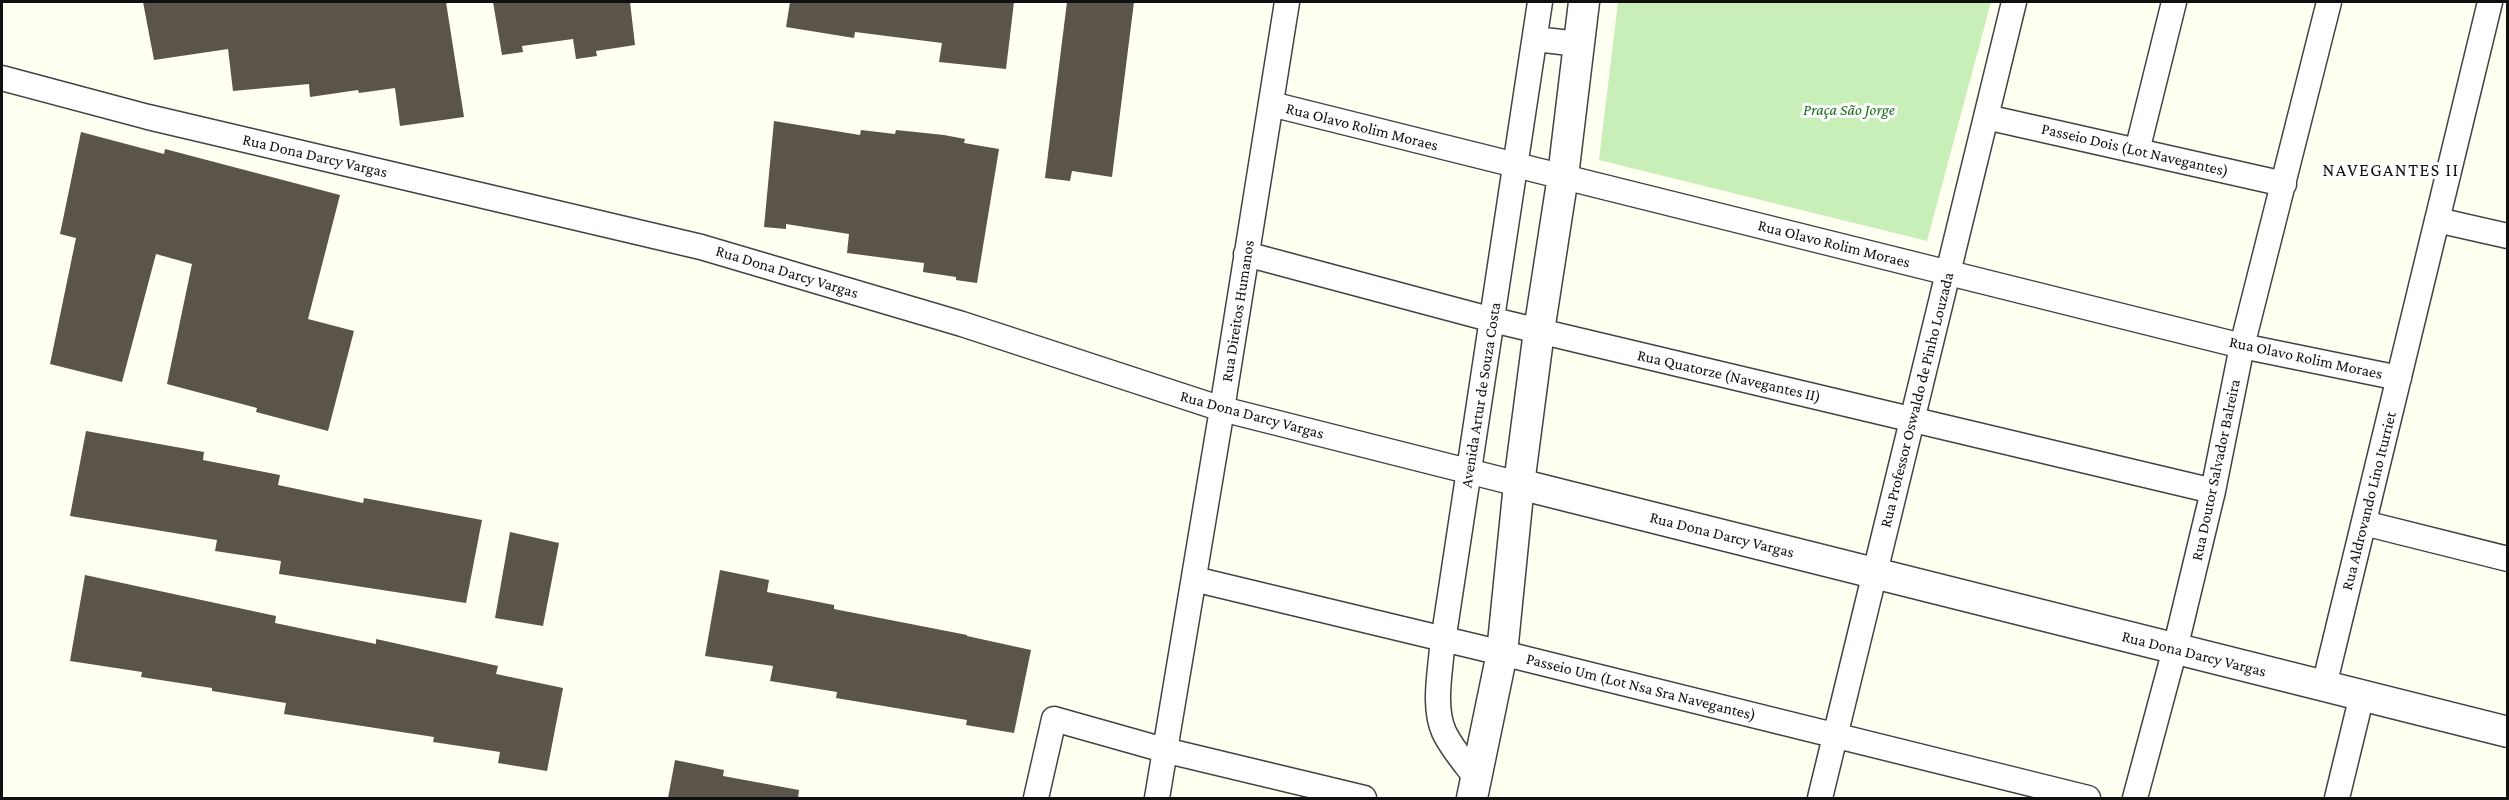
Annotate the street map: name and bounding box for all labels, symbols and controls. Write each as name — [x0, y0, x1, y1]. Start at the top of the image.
street label: Rua Olavo Rolim Moraes — [1284, 99, 1440, 155]
park label: Praça São Jorge — [1803, 100, 1895, 120]
street label: Passeio Dois (Lot Navegantes) — [2040, 119, 2230, 181]
street label: Rua Dona Darcy Vargas — [241, 130, 389, 182]
district label: NAVEGANTES II — [2323, 159, 2459, 181]
street label: Rua Olavo Rolim Moraes — [1756, 216, 1912, 272]
street label: Rua Direitos Humanos — [1217, 239, 1259, 383]
street label: Rua Dona Darcy Vargas — [713, 241, 861, 303]
street label: Rua Professor Oswaldo de Pinho Louzada — [1876, 270, 1958, 530]
street label: Avenida Artur de Souza Costa — [1457, 301, 1505, 489]
street label: Rua Olavo Rolim Moraes — [2228, 332, 2384, 384]
street label: Rua Quatorze (Navegantes II) — [1635, 346, 1823, 406]
street label: Rua Doutor Salvador Balreira — [2187, 378, 2245, 562]
street label: Rua Dona Darcy Vargas — [1178, 387, 1326, 443]
street label: Rua Aldrovando Lino Iturriet — [2338, 410, 2400, 592]
street label: Rua Dona Darcy Vargas — [1648, 508, 1796, 562]
street label: Rua Dona Darcy Vargas — [2120, 627, 2268, 681]
street label: Passeio Um (Lot Nsa Sra Navegantes) — [1524, 649, 1758, 725]

